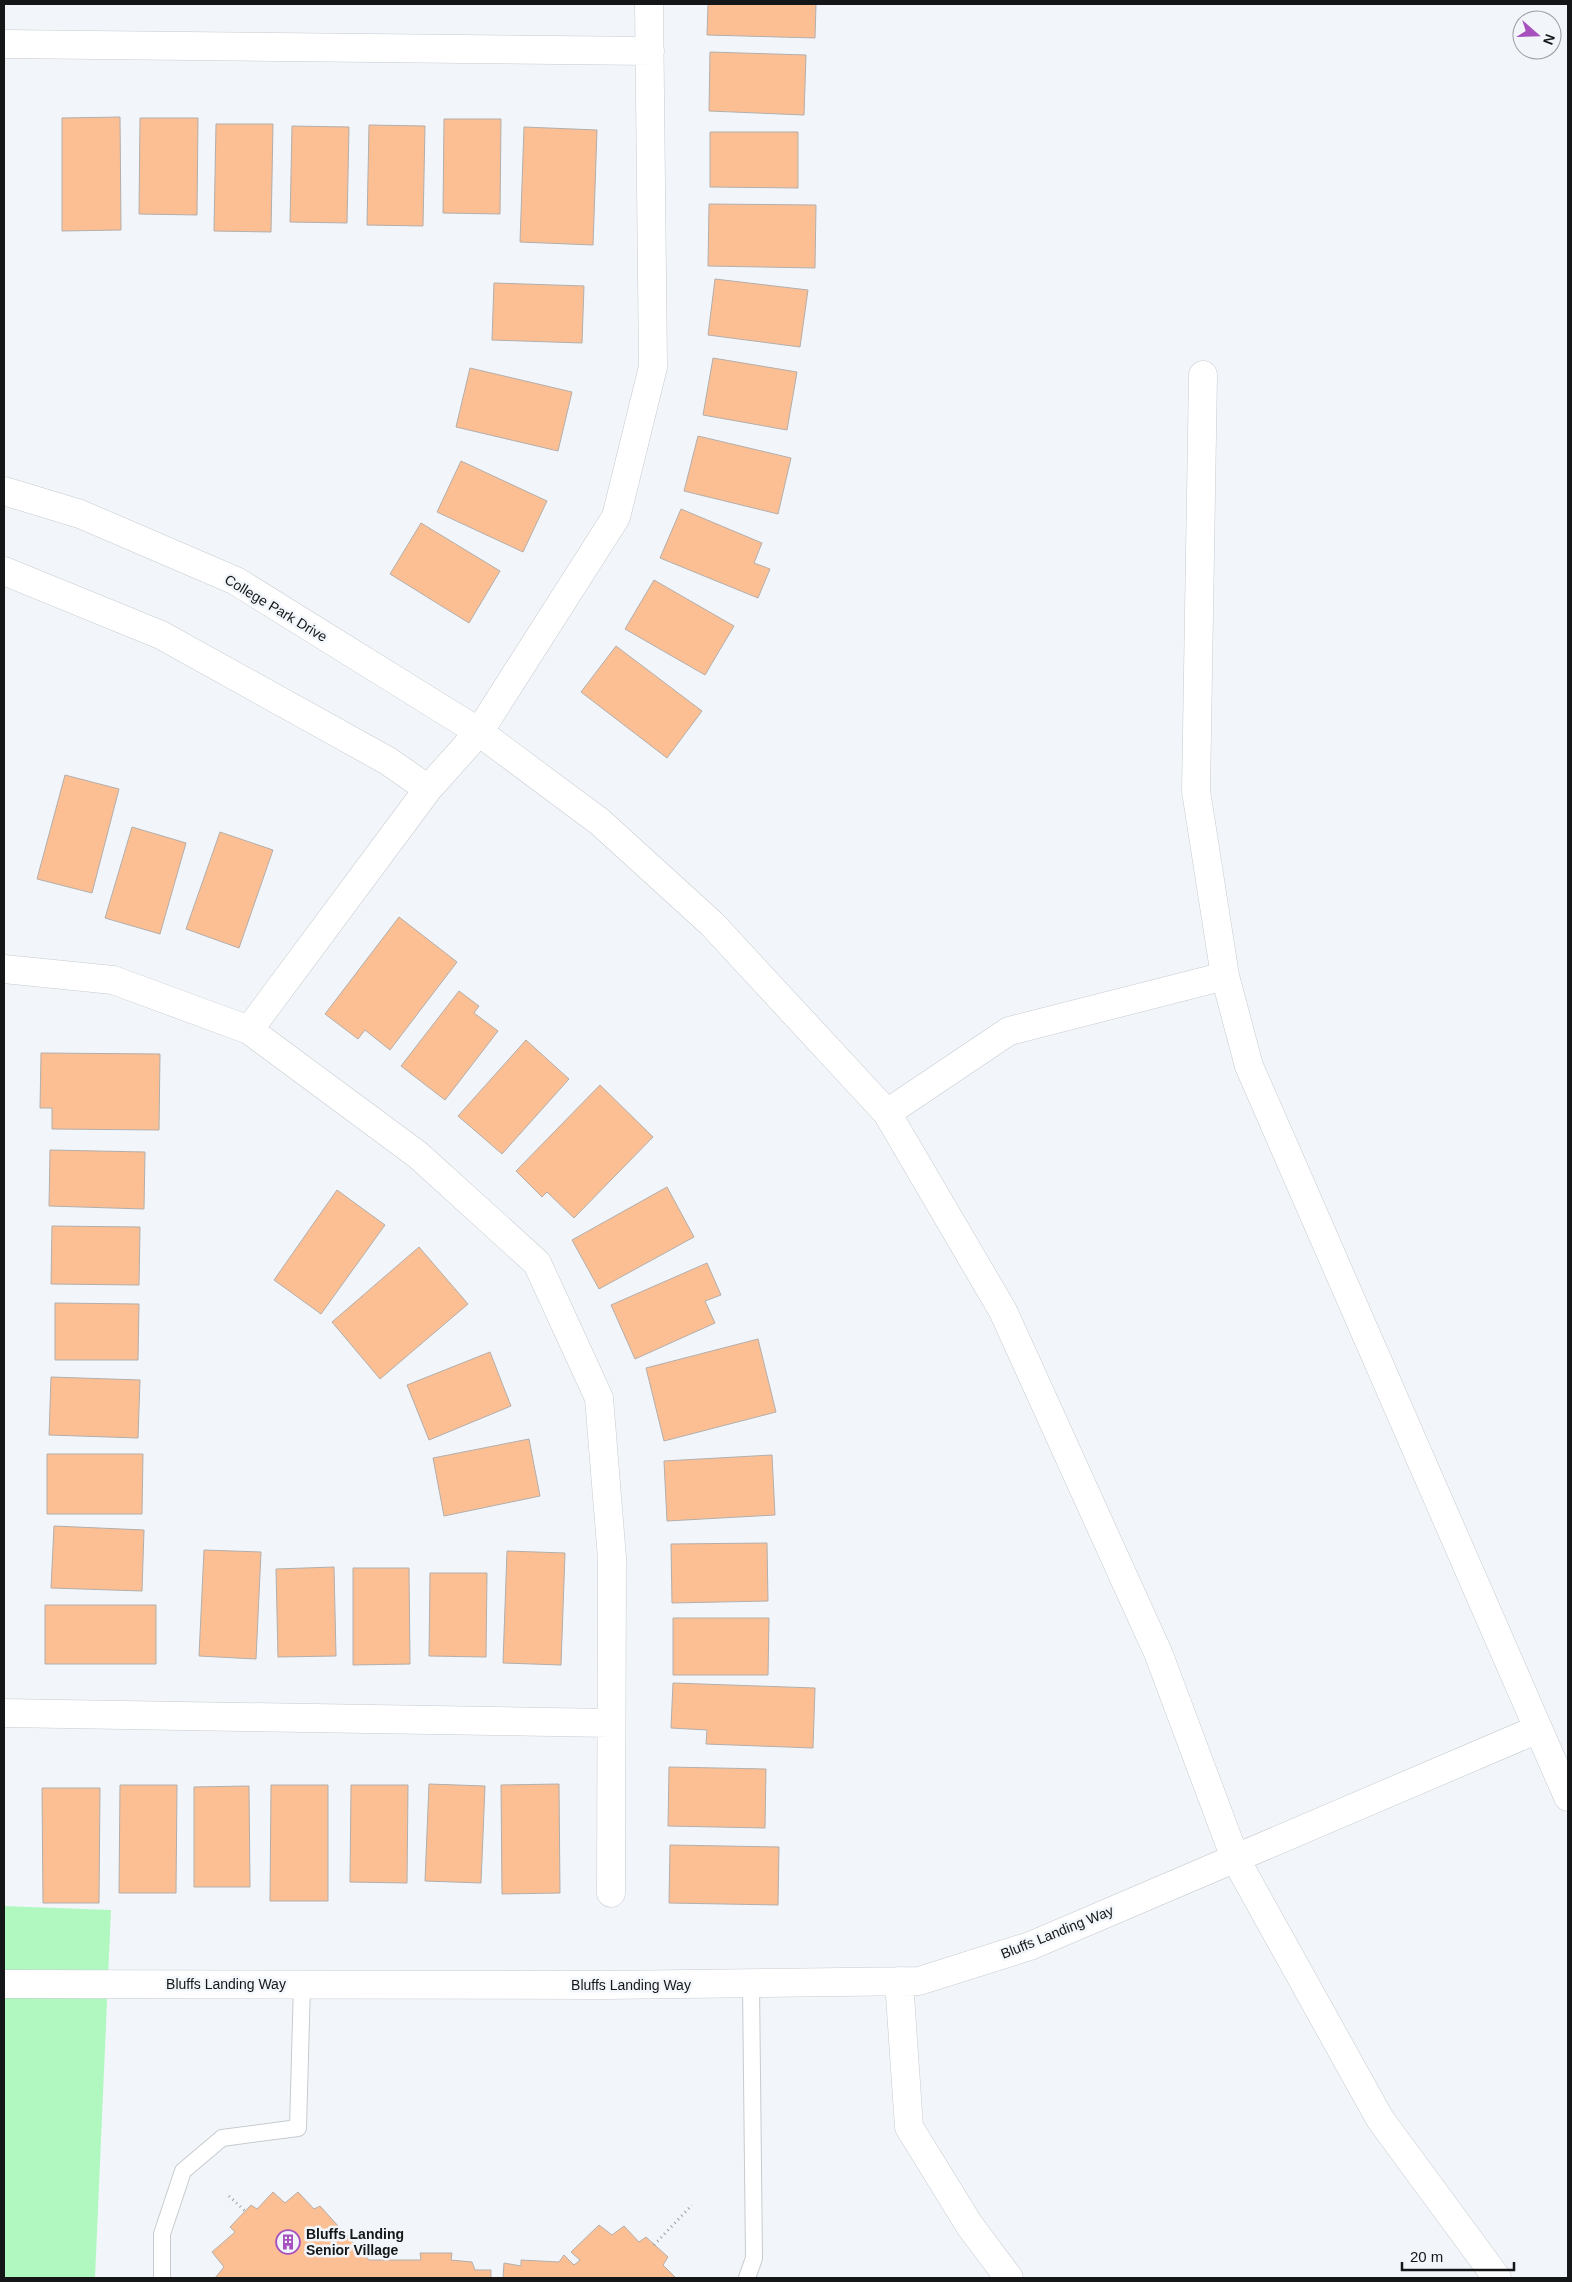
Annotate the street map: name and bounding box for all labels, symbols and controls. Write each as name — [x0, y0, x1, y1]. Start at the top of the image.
north arrow — [1512, 10, 1562, 60]
text: N — [1540, 32, 1558, 47]
street label: College Park Drive — [222, 571, 330, 645]
street label: Bluffs Landing Way — [998, 1902, 1116, 1962]
street label: Bluffs Landing Way — [166, 1976, 286, 1992]
street label: Bluffs Landing Way — [571, 1977, 691, 1993]
place label: Bluffs Landing Senior Village — [306, 2226, 404, 2258]
building icon: Bluffs Landing Senior Village — [275, 2229, 301, 2255]
scale bar — [1402, 2240, 1514, 2272]
text: 20 m — [1410, 2248, 1443, 2265]

